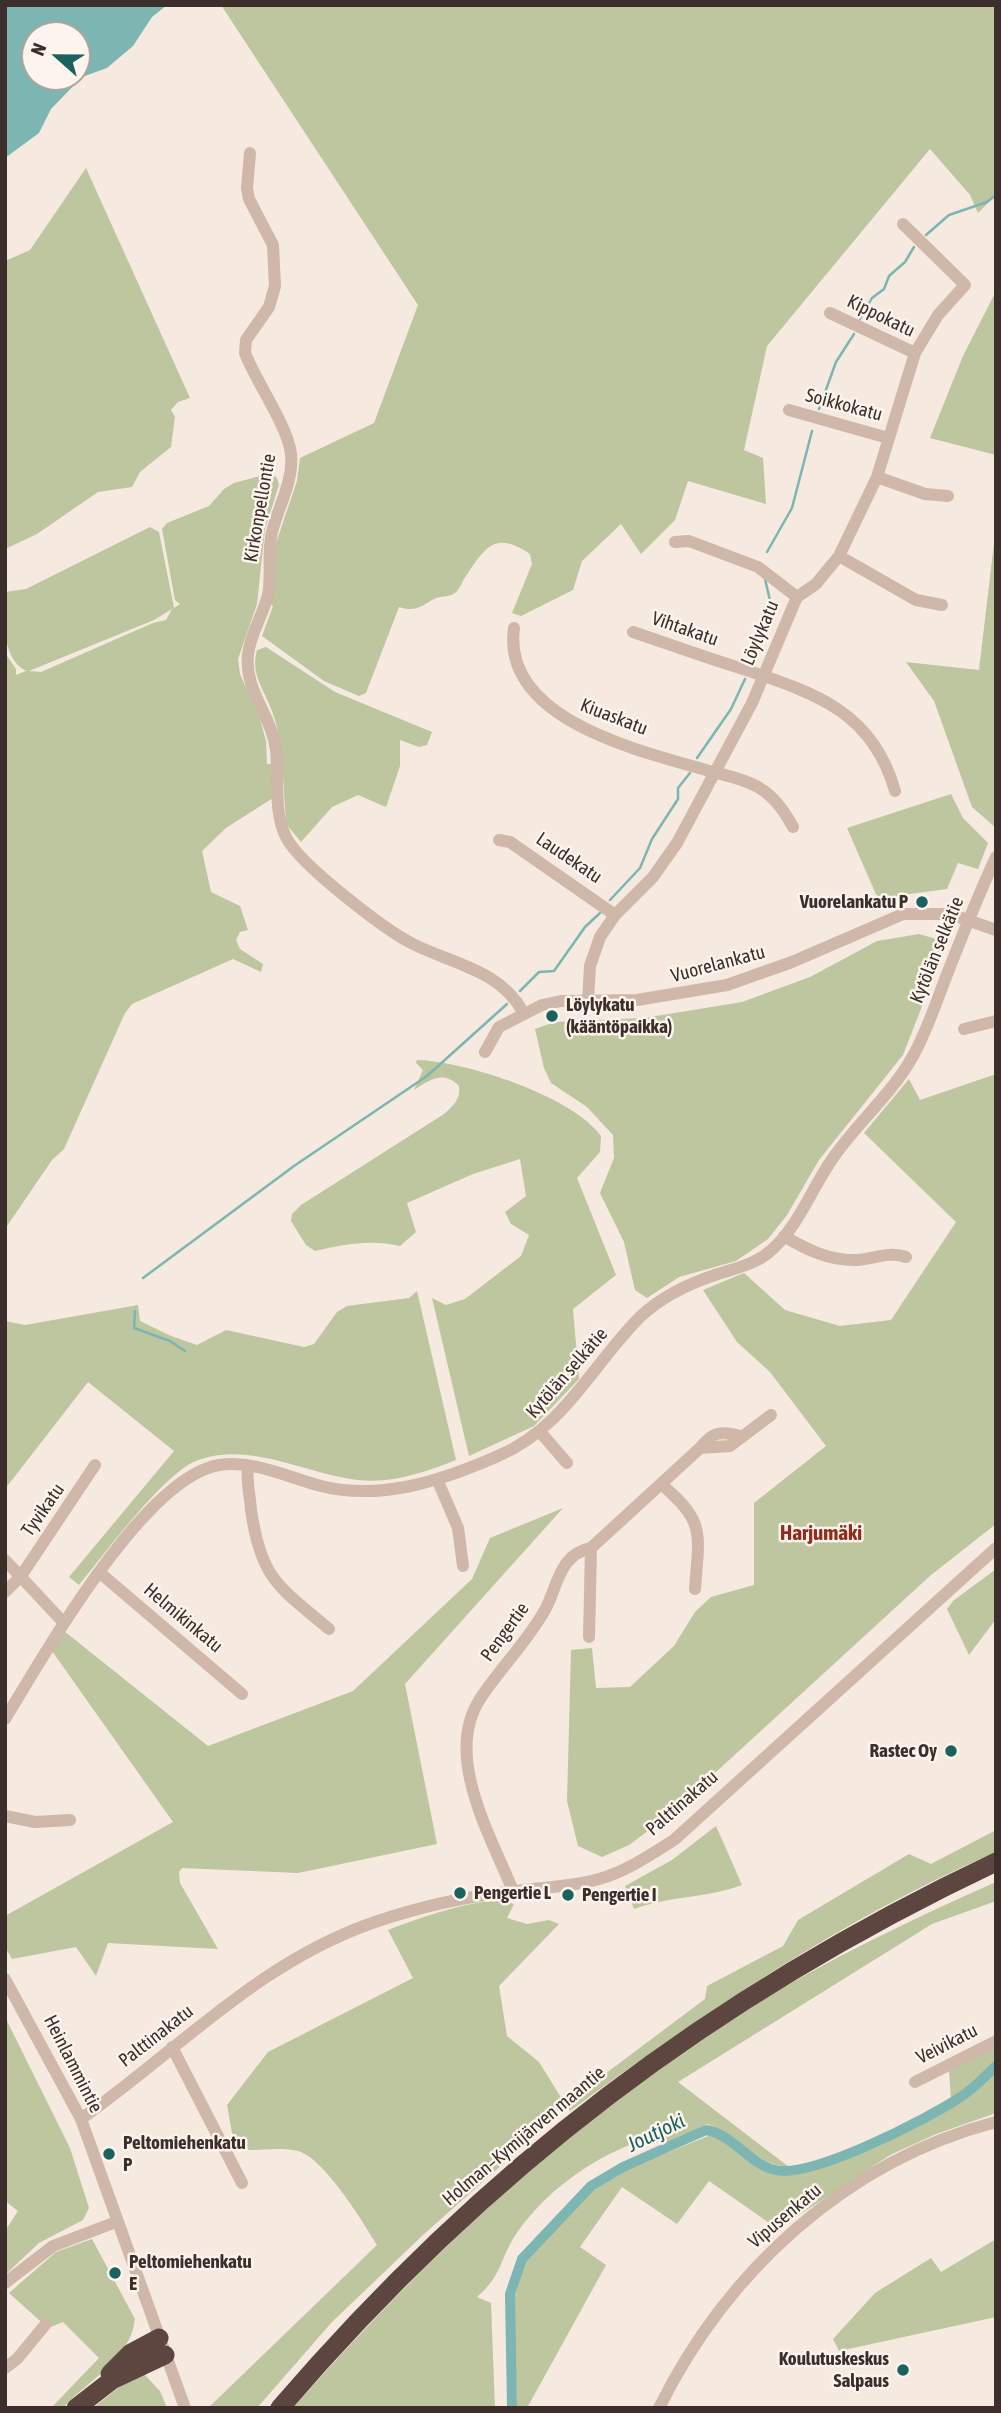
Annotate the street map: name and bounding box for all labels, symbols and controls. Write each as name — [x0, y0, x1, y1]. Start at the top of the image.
north arrow — [21, 21, 91, 91]
text: N — [26, 40, 51, 58]
street label: Kippokatu — [843, 290, 919, 342]
street label: Soikkokatu — [803, 384, 885, 426]
street label: Kirkonpellontie — [239, 452, 281, 564]
street label: Löylykatu — [736, 597, 784, 669]
street label: Vihtakatu — [649, 607, 721, 651]
street label: Kiuaskatu — [577, 694, 651, 740]
street label: Laudekatu — [532, 828, 606, 888]
place label: Vuorelankatu P — [800, 891, 908, 913]
street label: Kytölän selkätie — [905, 894, 969, 1006]
marker: Vuorelankatu P — [914, 894, 930, 910]
street label: Vuorelankatu — [669, 941, 767, 987]
place label: Löylykatu (kääntöpaikka) — [566, 994, 672, 1038]
marker: Löylykatu (kääntöpaikka) — [544, 1008, 560, 1024]
street label: Kytölän selkätie — [521, 1323, 613, 1423]
street label: Tyvikatu — [17, 1479, 69, 1541]
district label: Harjumäki — [780, 1520, 862, 1546]
street label: Helmikinkatu — [139, 1578, 227, 1658]
street label: Pengertie — [476, 1598, 534, 1666]
place label: Rastec Oy — [870, 1740, 937, 1762]
marker: Rastec Oy — [943, 1743, 959, 1759]
street label: Palttinakatu — [641, 1766, 723, 1840]
place label: Pengertie L — [474, 1882, 551, 1904]
place label: Pengertie I — [582, 1884, 657, 1906]
marker: Pengertie L — [452, 1885, 468, 1901]
marker: Pengertie I — [560, 1887, 576, 1903]
street label: Palttinakatu — [114, 2000, 198, 2072]
street label: Heinlammintie — [39, 2011, 107, 2117]
street label: Veivikatu — [913, 2019, 981, 2069]
street label: Holman–Kymijärven maantie — [438, 2061, 610, 2211]
water label: Joutjoki — [623, 2108, 689, 2158]
place label: Peltomiehenkatu P — [123, 2132, 246, 2176]
marker: Peltomiehenkatu P — [101, 2146, 117, 2162]
street label: Vipusenkatu — [744, 2179, 826, 2253]
place label: Peltomiehenkatu E — [129, 2251, 252, 2295]
marker: Peltomiehenkatu E — [107, 2265, 123, 2281]
place label: Koulutuskeskus Salpaus — [779, 2348, 889, 2392]
marker: Koulutuskeskus Salpaus — [895, 2362, 911, 2378]

